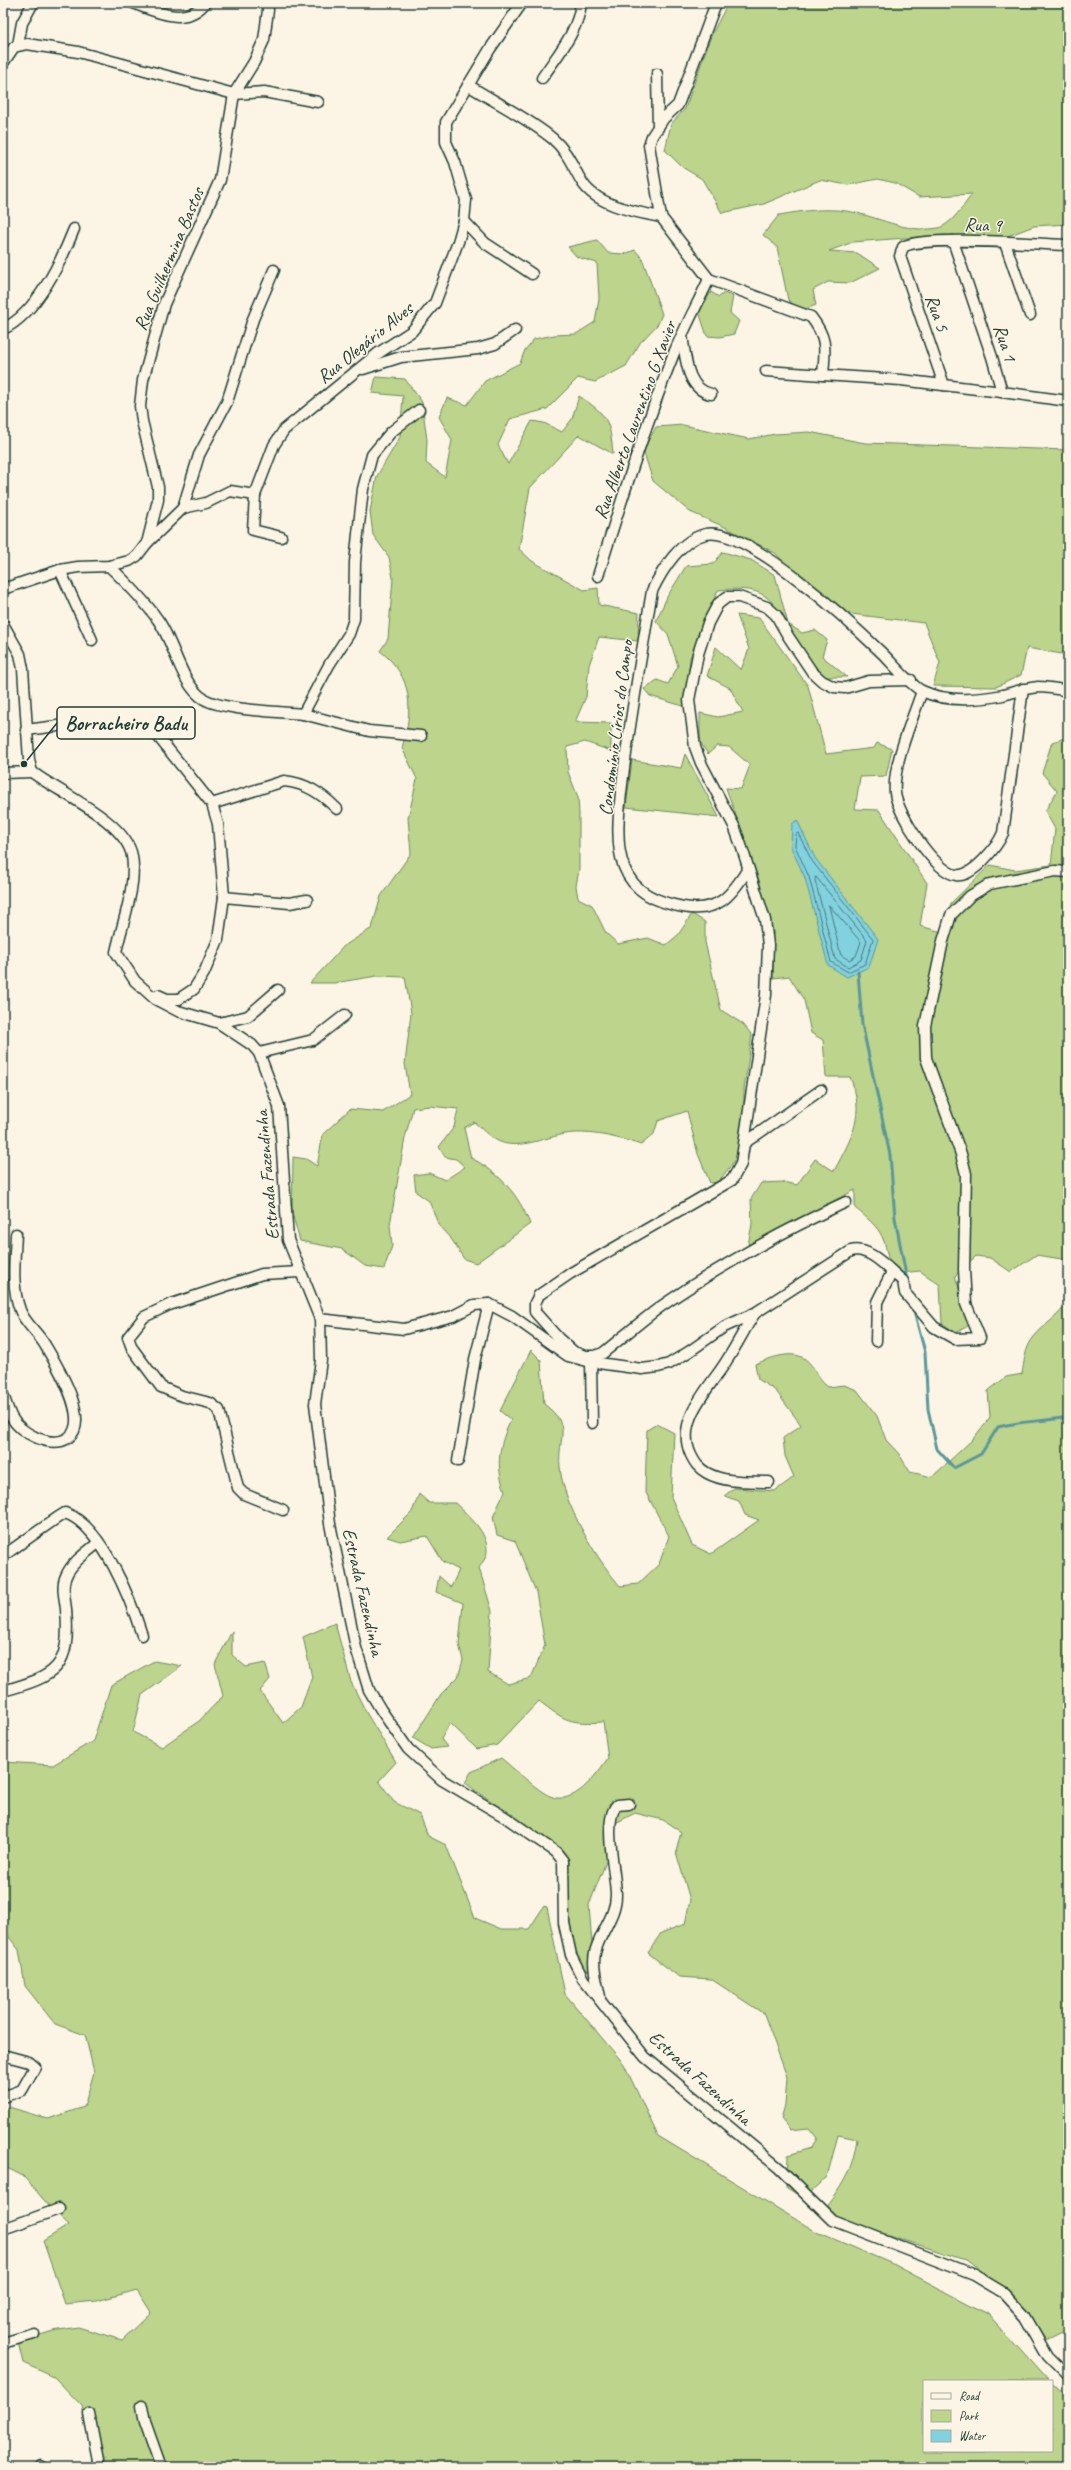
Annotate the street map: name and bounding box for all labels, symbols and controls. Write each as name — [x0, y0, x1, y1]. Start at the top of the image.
street label: Rua Guilhermina Bastos — [128, 183, 211, 334]
street label: Rua 9 — [964, 212, 1004, 238]
street label: Rua 5 — [920, 291, 955, 336]
street label: Rua Olegário Alves — [312, 295, 420, 389]
street label: Rua Alberto Laurentino G Xavier — [588, 317, 682, 522]
street label: Rua 1 — [988, 321, 1023, 366]
street label: Condomínio Lírios do Campo — [593, 637, 639, 817]
callout: Borracheiro Badu — [57, 707, 195, 739]
text: Borracheiro Badu — [65, 711, 188, 736]
street label: Estrada Fazendinha — [249, 1107, 285, 1241]
street label: Estrada Fazendinha — [337, 1526, 390, 1660]
street label: Estrada Fazendinha — [644, 2026, 758, 2132]
legend — [923, 2380, 1053, 2452]
text: Road — [959, 2388, 981, 2404]
text: Park — [959, 2408, 980, 2424]
text: Water — [959, 2428, 987, 2444]

